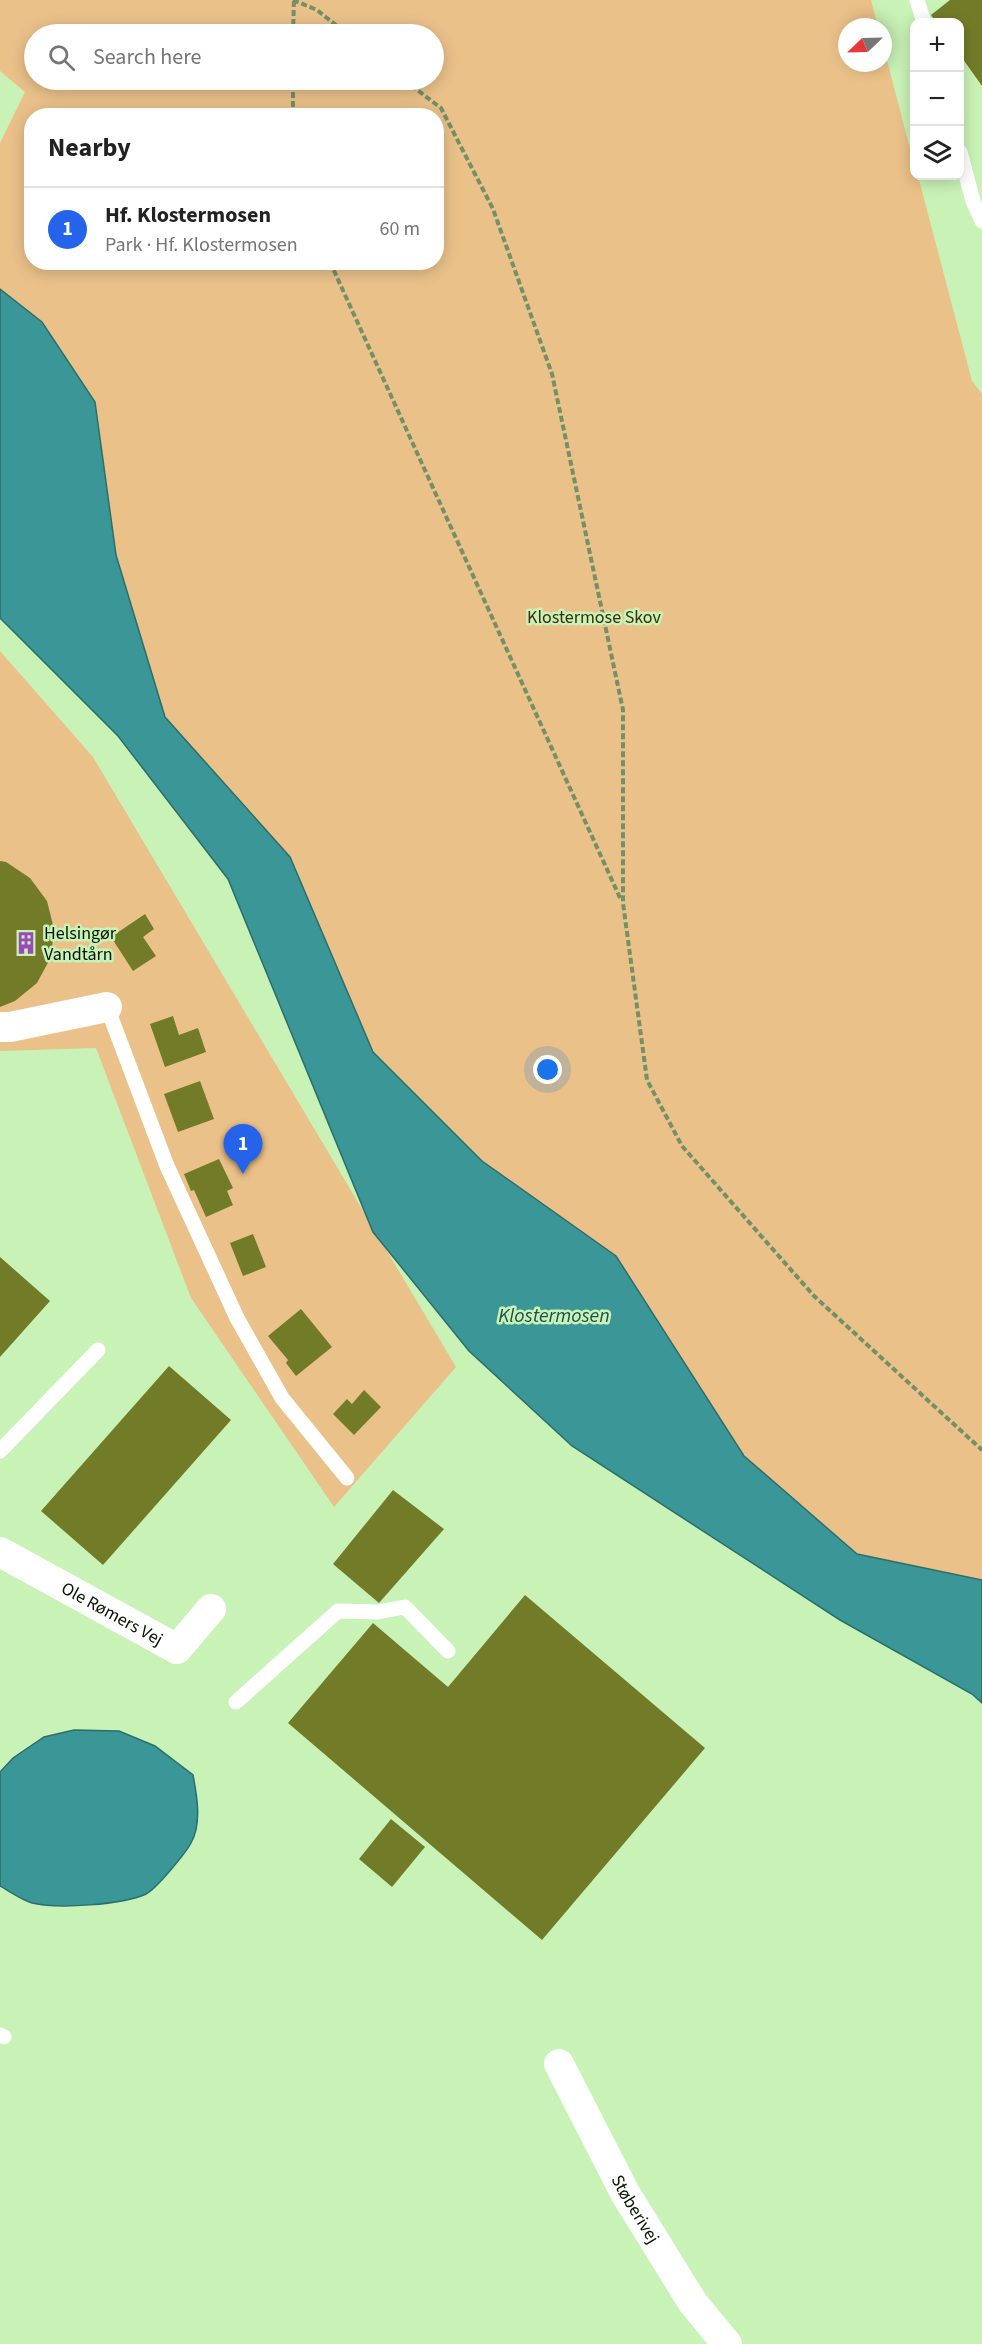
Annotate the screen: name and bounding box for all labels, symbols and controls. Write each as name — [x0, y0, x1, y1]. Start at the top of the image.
north arrow — [838, 18, 892, 72]
map controls — [910, 18, 964, 180]
button: + — [910, 18, 964, 72]
search box — [24, 24, 444, 90]
icon: search — [45, 41, 78, 74]
text: Search here — [93, 41, 201, 73]
button: − — [910, 72, 964, 126]
button: layers — [910, 126, 964, 180]
text: Nearby — [48, 129, 131, 166]
text: Hf. Klostermosen — [105, 199, 271, 231]
text: 1 — [62, 215, 73, 243]
text: 60 m — [380, 215, 420, 243]
text: Park · Hf. Klostermosen — [105, 231, 298, 259]
park label: Klostermose Skov — [527, 605, 662, 630]
place label: Helsingør Vandtårn — [44, 921, 117, 967]
building icon: Helsingør Vandtårn — [13, 930, 39, 956]
your location — [533, 1055, 562, 1084]
pin: 1 — [224, 1124, 262, 1174]
water label: Klostermosen — [498, 1302, 610, 1330]
street label: Ole Rømers Vej — [57, 1576, 167, 1652]
street label: Støberivej — [605, 2171, 665, 2248]

